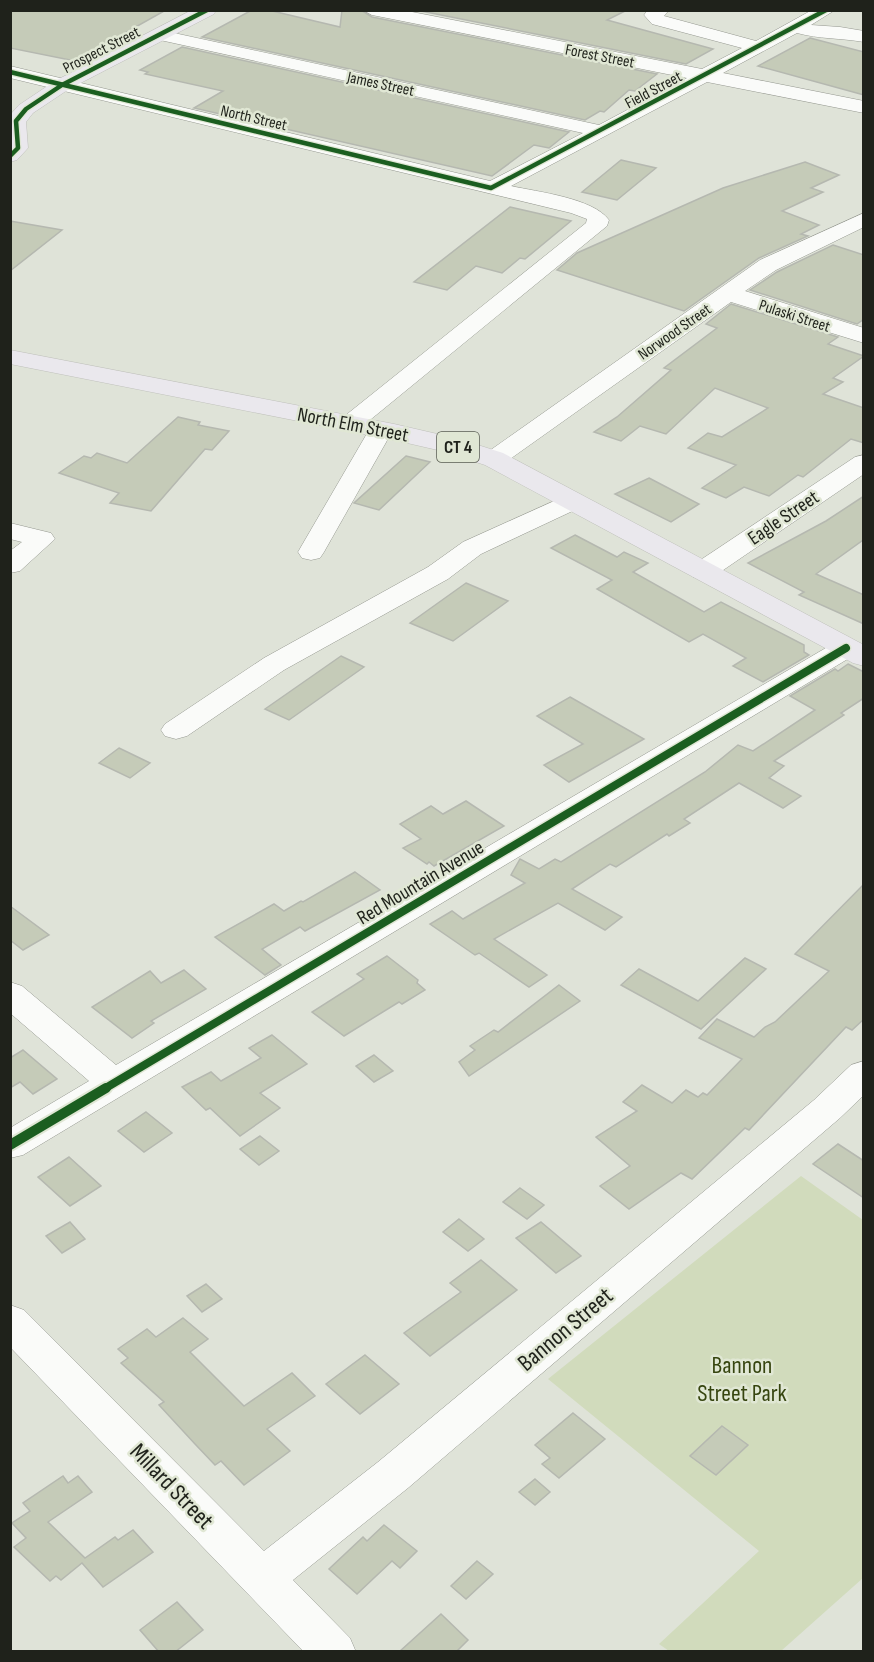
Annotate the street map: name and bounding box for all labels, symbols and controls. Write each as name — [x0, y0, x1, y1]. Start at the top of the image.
street label: Prospect Street — [60, 23, 144, 78]
street label: Forest Street — [563, 40, 636, 73]
street label: Field Street — [622, 67, 685, 113]
street label: James Street — [344, 68, 416, 101]
street label: North Street — [219, 102, 289, 135]
street label: Pulaski Street — [757, 296, 833, 337]
street label: Norwood Street — [635, 300, 715, 364]
street label: North Elm Street — [295, 402, 410, 447]
road number: CT 4 — [437, 432, 479, 462]
street label: Eagle Street — [743, 485, 824, 550]
street label: Red Mountain Avenue — [353, 836, 488, 930]
street label: Bannon Street — [512, 1281, 619, 1378]
park label: Bannon Street Park — [697, 1351, 787, 1408]
street label: Millard Street — [124, 1437, 220, 1535]

